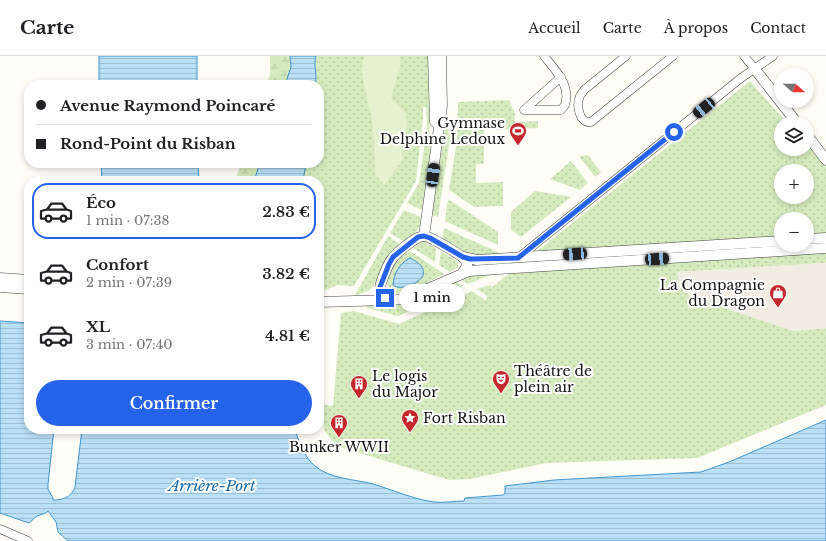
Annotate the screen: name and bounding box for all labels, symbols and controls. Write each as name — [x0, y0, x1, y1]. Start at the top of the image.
text: Carte — [20, 16, 74, 39]
text: Accueil — [528, 19, 581, 37]
text: Carte — [603, 19, 642, 37]
text: À propos — [664, 19, 728, 37]
text: Contact — [750, 19, 806, 37]
north arrow — [774, 68, 814, 108]
map controls — [774, 68, 814, 252]
text: Avenue Raymond Poincaré — [60, 96, 275, 115]
car — [691, 96, 717, 120]
place label: Gymnase Delphine Ledoux — [380, 114, 505, 148]
button: layers — [774, 116, 814, 156]
sports icon: Gymnase Delphine Ledoux — [508, 121, 528, 146]
route start — [665, 123, 683, 141]
text: Rond-Point du Risban — [60, 134, 236, 153]
car — [425, 162, 441, 188]
button: + — [774, 164, 814, 204]
icon: car — [38, 193, 74, 229]
text: Éco — [86, 193, 116, 212]
text: 2.83 € — [262, 202, 310, 221]
text: 1 min · 07:38 — [86, 212, 169, 229]
button: − — [774, 212, 814, 252]
car — [563, 247, 587, 261]
car — [645, 252, 669, 266]
icon: car — [38, 255, 74, 291]
text: Confort — [86, 255, 149, 274]
text: 3.82 € — [262, 264, 310, 283]
text: 2 min · 07:39 — [86, 274, 172, 291]
place label: La Compagnie du Dragon — [660, 276, 765, 310]
shop icon: La Compagnie du Dragon — [768, 283, 788, 308]
callout: 1 min — [399, 284, 465, 312]
route end — [376, 289, 394, 307]
text: 1 min — [413, 289, 451, 306]
icon: car — [38, 317, 74, 353]
text: XL — [86, 317, 110, 336]
text: 4.81 € — [265, 326, 310, 345]
text: 3 min · 07:40 — [86, 336, 173, 353]
place label: Théâtre de plein air — [514, 362, 592, 396]
place label: Le logis du Major — [372, 367, 438, 401]
theatre icon: Théâtre de plein air — [491, 369, 511, 394]
building icon: Le logis du Major — [349, 374, 369, 399]
button: Confirmer — [36, 380, 312, 426]
place icon: Fort Risban — [400, 408, 420, 433]
place label: Fort Risban — [423, 409, 506, 427]
building icon: Bunker WWII — [329, 413, 349, 438]
place label: Bunker WWII — [289, 438, 389, 456]
water label: Arrière-Port — [167, 476, 256, 495]

